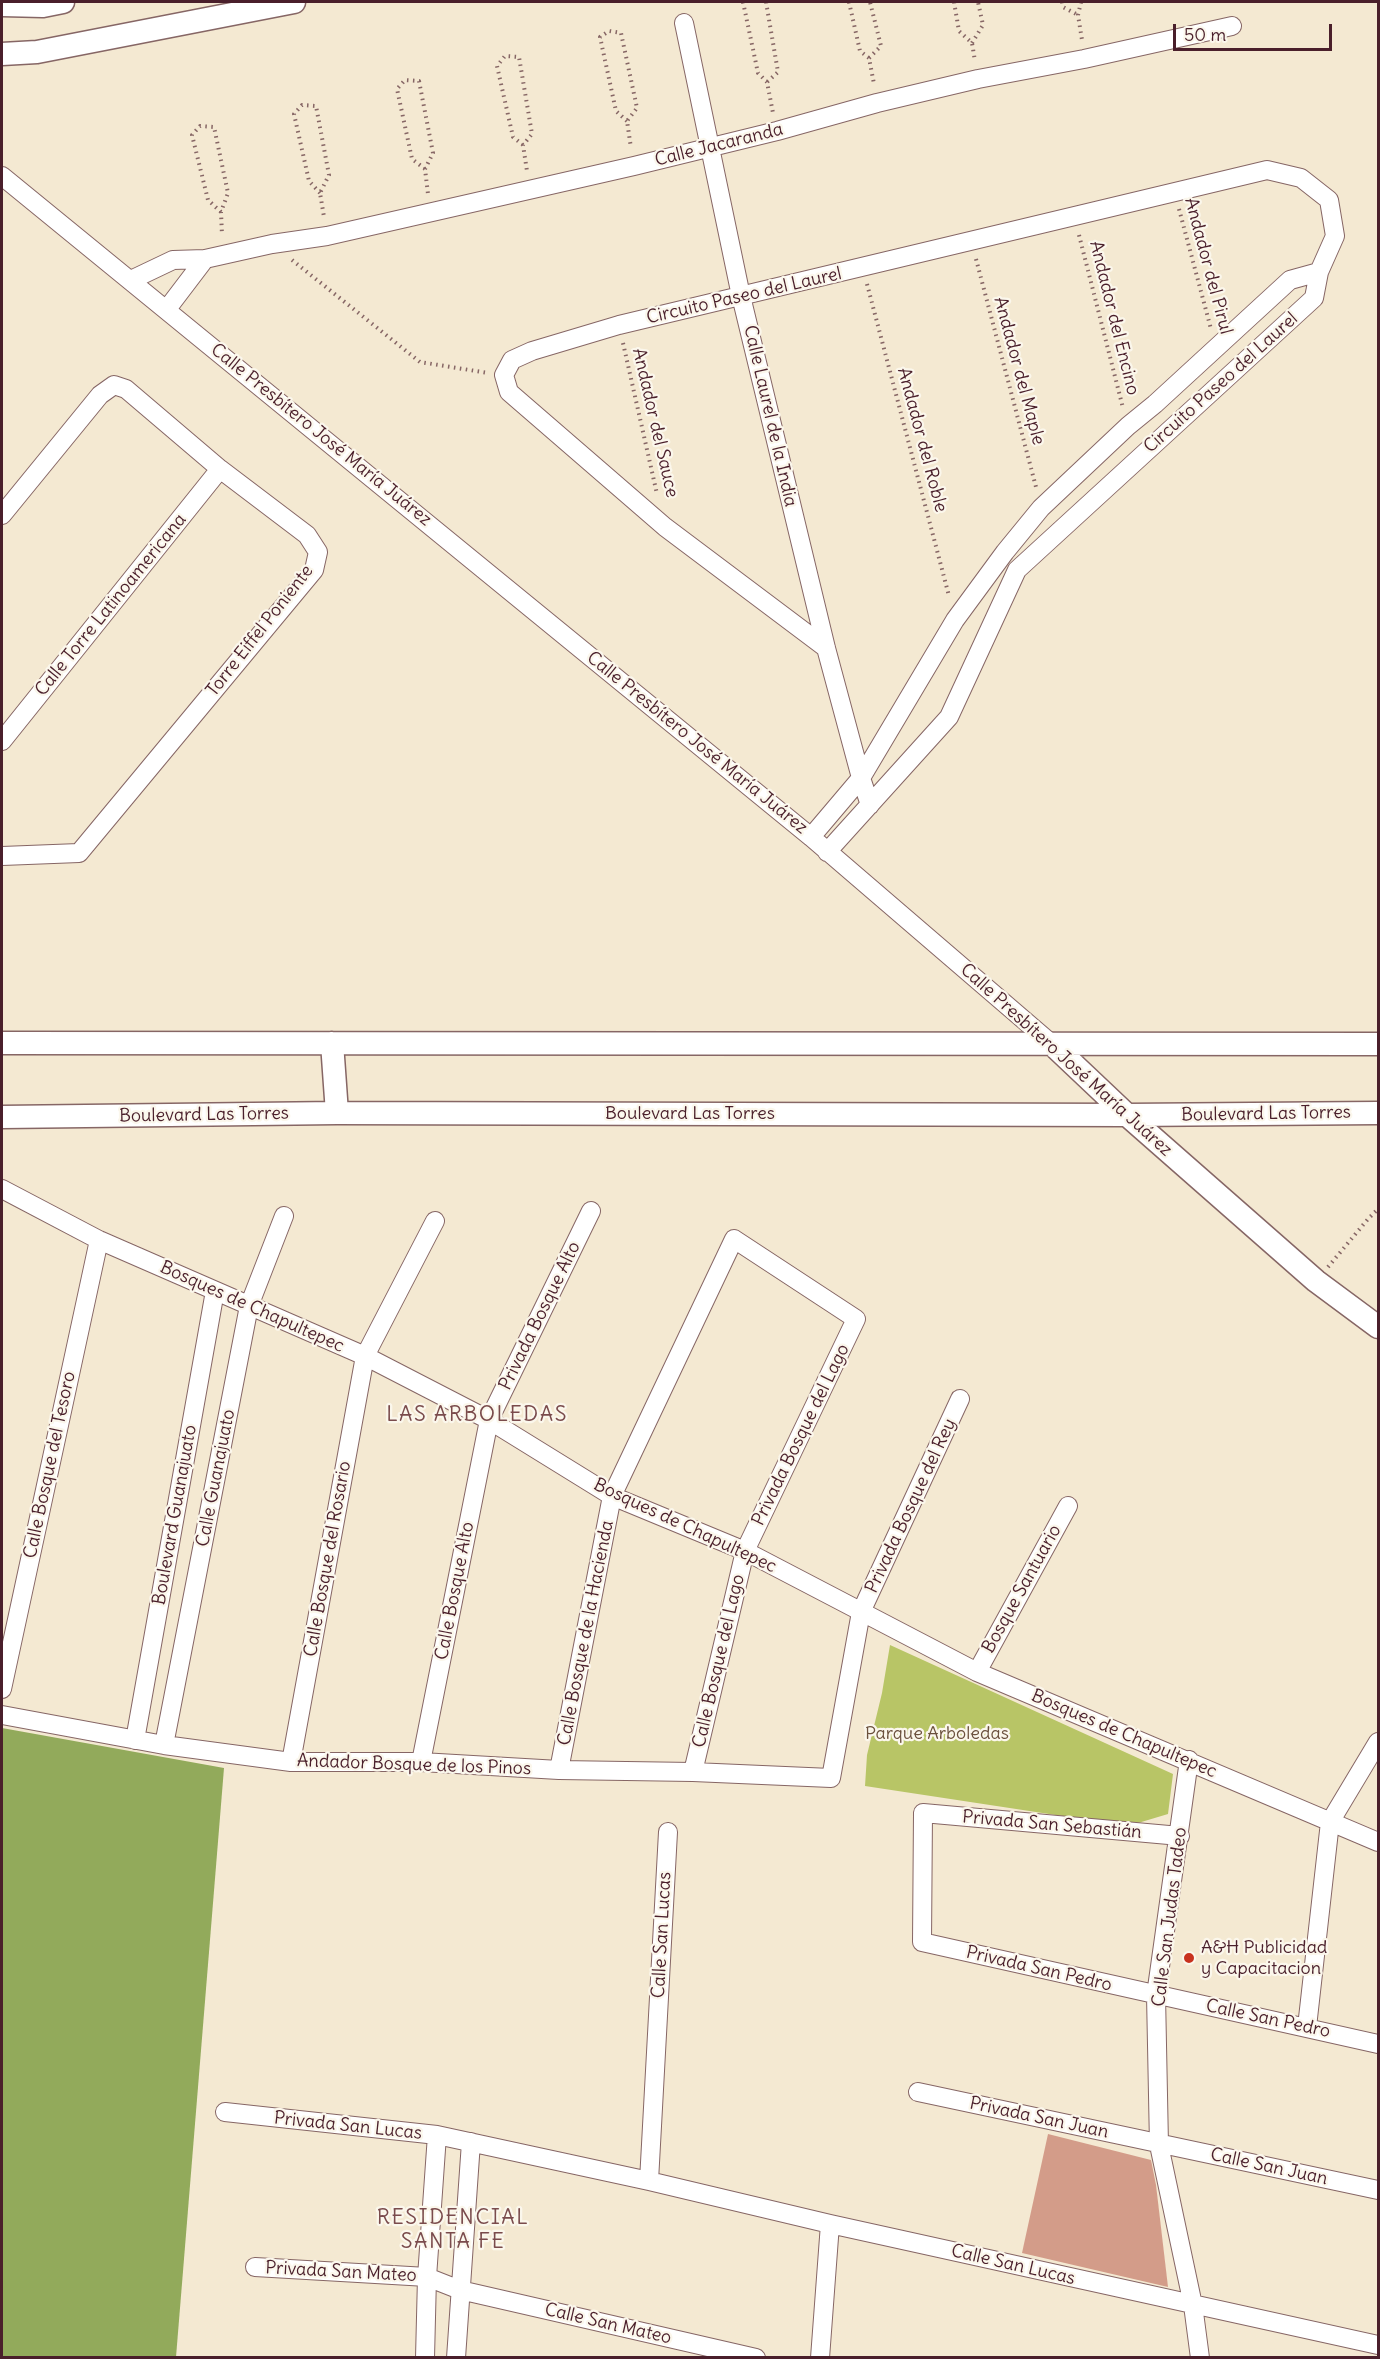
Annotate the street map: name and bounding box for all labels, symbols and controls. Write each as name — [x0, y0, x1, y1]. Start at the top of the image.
scale bar — [1176, 12, 1335, 50]
text: 50 m — [1184, 23, 1226, 46]
street label: Calle Jacaranda — [653, 119, 785, 171]
street label: Andador del Pirul — [1179, 195, 1237, 337]
street label: Andador del Encino — [1084, 239, 1144, 397]
street label: Circuito Paseo del Laurel — [644, 263, 844, 329]
street label: Andador del Maple — [989, 295, 1049, 447]
street label: Circuito Paseo del Laurel — [1140, 308, 1302, 458]
street label: Calle Laurel de la India — [739, 323, 801, 509]
street label: Calle Presbítero José María Juárez — [206, 339, 436, 531]
street label: Andador del Sauce — [627, 346, 683, 500]
street label: Andador del Roble — [892, 365, 952, 515]
street label: Calle Torre Latinoamericana — [31, 510, 191, 700]
street label: Torre Eiffel Poniente — [202, 561, 318, 701]
street label: Calle Presbítero José María Juárez — [582, 647, 812, 839]
street label: Calle Presbítero José María Juárez — [956, 959, 1176, 1161]
street label: Boulevard Las Torres — [1181, 1102, 1351, 1126]
street label: Boulevard Las Torres — [119, 1103, 289, 1127]
street label: Boulevard Las Torres — [605, 1103, 775, 1125]
street label: Privada Bosque Alto — [495, 1238, 585, 1394]
street label: Bosques de Chapultepec — [157, 1257, 347, 1357]
street label: Privada Bosque del Lago — [748, 1341, 854, 1529]
street label: Calle Bosque del Tesoro — [20, 1370, 80, 1560]
district label: LAS ARBOLEDAS — [386, 1402, 568, 1428]
street label: Calle Guanajuato — [192, 1408, 240, 1548]
street label: Privada Bosque del Rey — [861, 1415, 961, 1597]
street label: Boulevard Guanajuato — [149, 1423, 201, 1607]
street label: Calle Bosque del Rosario — [300, 1459, 356, 1659]
street label: Bosques de Chapultepec — [590, 1474, 780, 1578]
street label: Calle Bosque de la Hacienda — [554, 1519, 618, 1747]
street label: Calle Bosque Alto — [431, 1520, 479, 1662]
street label: Bosque Santuario — [978, 1521, 1066, 1657]
street label: Calle Bosque del Lago — [689, 1572, 749, 1750]
street label: Bosques de Chapultepec — [1028, 1685, 1220, 1783]
park label: Parque Arboledas — [865, 1723, 1009, 1745]
street label: Andador Bosque de los Pinos — [297, 1750, 531, 1780]
street label: Privada San Sebastián — [961, 1806, 1143, 1844]
street label: Calle San Judas Tadeo — [1148, 1826, 1192, 2008]
street label: Calle San Lucas — [648, 1871, 676, 1999]
place label: A&H Publicidad y Capacitacion — [1201, 1937, 1327, 1980]
street label: Privada San Pedro — [964, 1942, 1114, 1996]
marker: A&H Publicidad y Capacitacion — [1182, 1951, 1196, 1965]
street label: Calle San Pedro — [1204, 1995, 1332, 2043]
street label: Privada San Juan — [968, 2093, 1110, 2143]
street label: Privada San Lucas — [273, 2107, 423, 2145]
street label: Calle San Juan — [1208, 2144, 1330, 2190]
district label: RESIDENCIAL SANTA FE — [377, 2205, 529, 2255]
street label: Calle San Lucas — [949, 2240, 1077, 2290]
street label: Privada San Mateo — [265, 2257, 417, 2287]
street label: Calle San Mateo — [543, 2299, 673, 2349]

